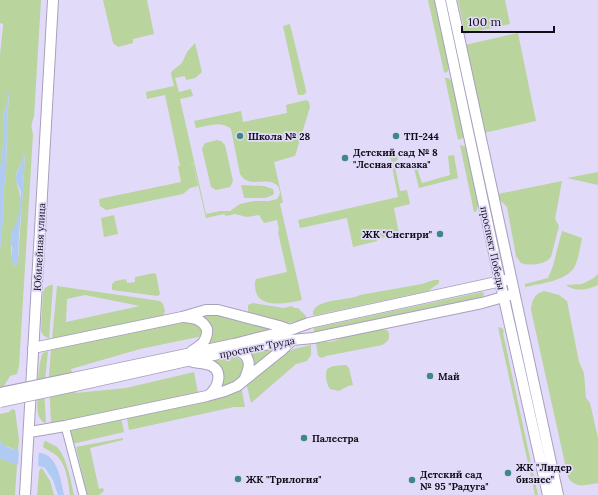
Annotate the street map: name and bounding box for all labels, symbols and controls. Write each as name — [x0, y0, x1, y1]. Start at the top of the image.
scale bar — [462, 8, 554, 34]
text: 100 m — [468, 14, 501, 29]
place label: Школа № 28 — [248, 130, 311, 143]
place label: ТП-244 — [404, 130, 440, 143]
marker: Школа № 28 — [235, 131, 245, 141]
marker: ТП-244 — [391, 131, 401, 141]
place label: Детский сад № 8 "Лесная сказка" — [353, 146, 438, 171]
marker: Детский сад № 8 "Лесная сказка" — [340, 153, 350, 163]
street label: Юбилейная улица — [31, 203, 48, 291]
street label: проспект Победы — [477, 205, 508, 291]
place label: ЖК "Снегири" — [362, 228, 432, 241]
marker: ЖК "Снегири" — [435, 229, 445, 239]
street label: проспект Труда — [218, 334, 296, 361]
place label: Май — [438, 370, 460, 383]
marker: Май — [425, 371, 435, 381]
place label: Палестра — [312, 432, 360, 445]
marker: Палестра — [299, 433, 309, 443]
place label: ЖК "Лидер бизнес" — [516, 461, 572, 486]
place label: Детский сад № 95 "Радуга" — [420, 468, 489, 493]
marker: ЖК "Лидер бизнес" — [503, 468, 513, 478]
place label: ЖК "Трилогия" — [246, 473, 322, 486]
marker: ЖК "Трилогия" — [233, 474, 243, 484]
marker: Детский сад № 95 "Радуга" — [407, 475, 417, 485]

